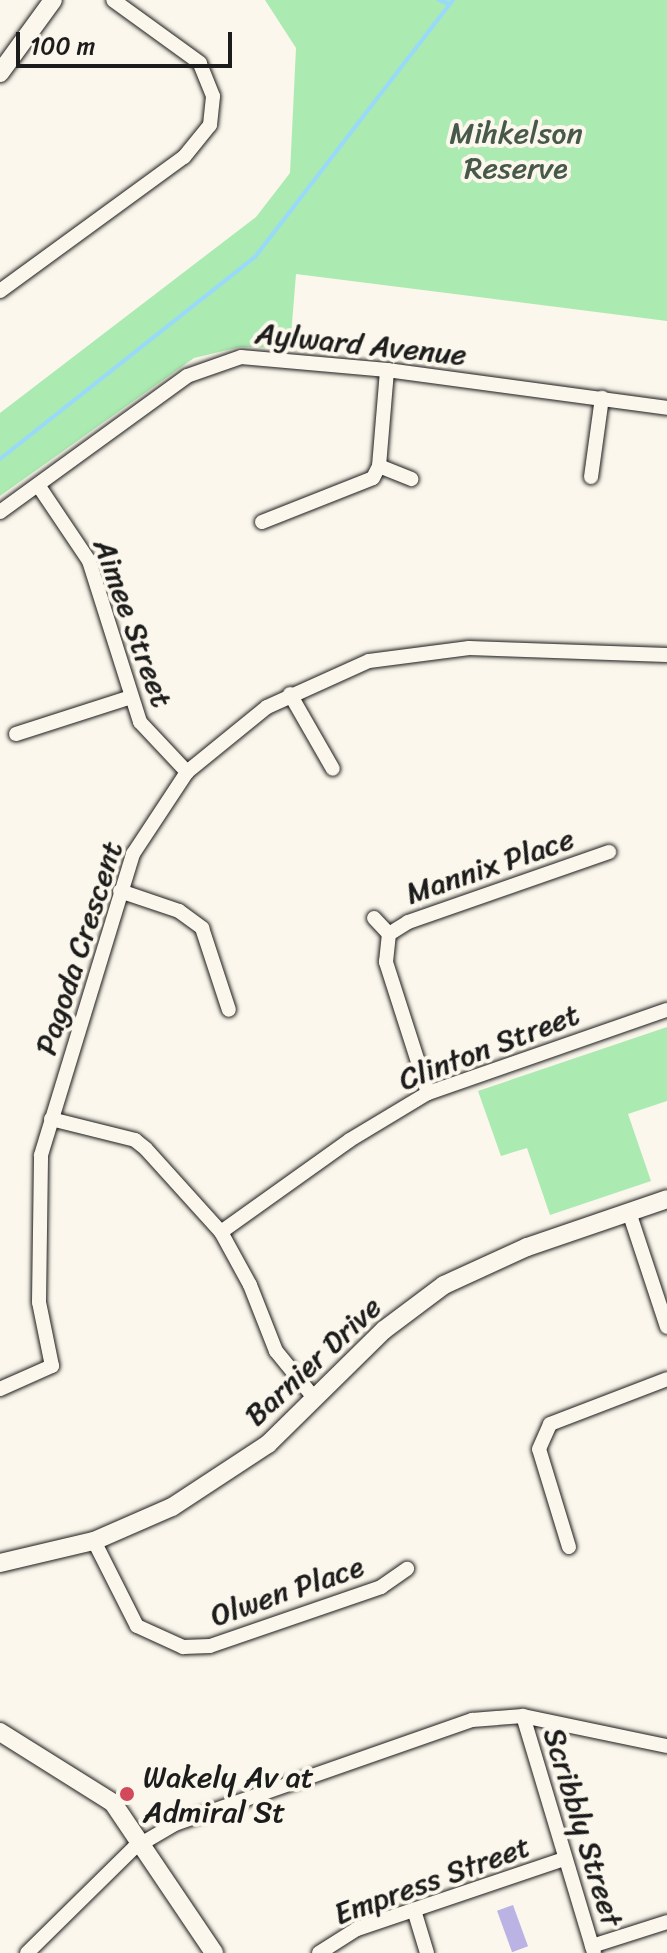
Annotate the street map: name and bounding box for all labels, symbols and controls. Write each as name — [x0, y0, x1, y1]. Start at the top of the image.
scale bar — [20, 16, 236, 66]
text: 100 m — [30, 25, 95, 67]
park label: Mihkelson Reserve — [449, 115, 583, 186]
street label: Aylward Avenue — [254, 315, 468, 373]
street label: Aimee Street — [86, 534, 180, 712]
street label: Mannix Place — [401, 820, 579, 912]
street label: Pagoda Crescent — [28, 837, 130, 1059]
street label: Clinton Street — [394, 996, 584, 1098]
street label: Barnier Drive — [237, 1289, 389, 1433]
street label: Olwen Place — [205, 1548, 369, 1634]
street label: Scribbly Street — [536, 1723, 630, 1931]
place label: Wakely Av at Admiral St — [143, 1759, 314, 1830]
marker: Wakely Av at Admiral St — [118, 1785, 136, 1803]
street label: Empress Street — [329, 1828, 535, 1932]

